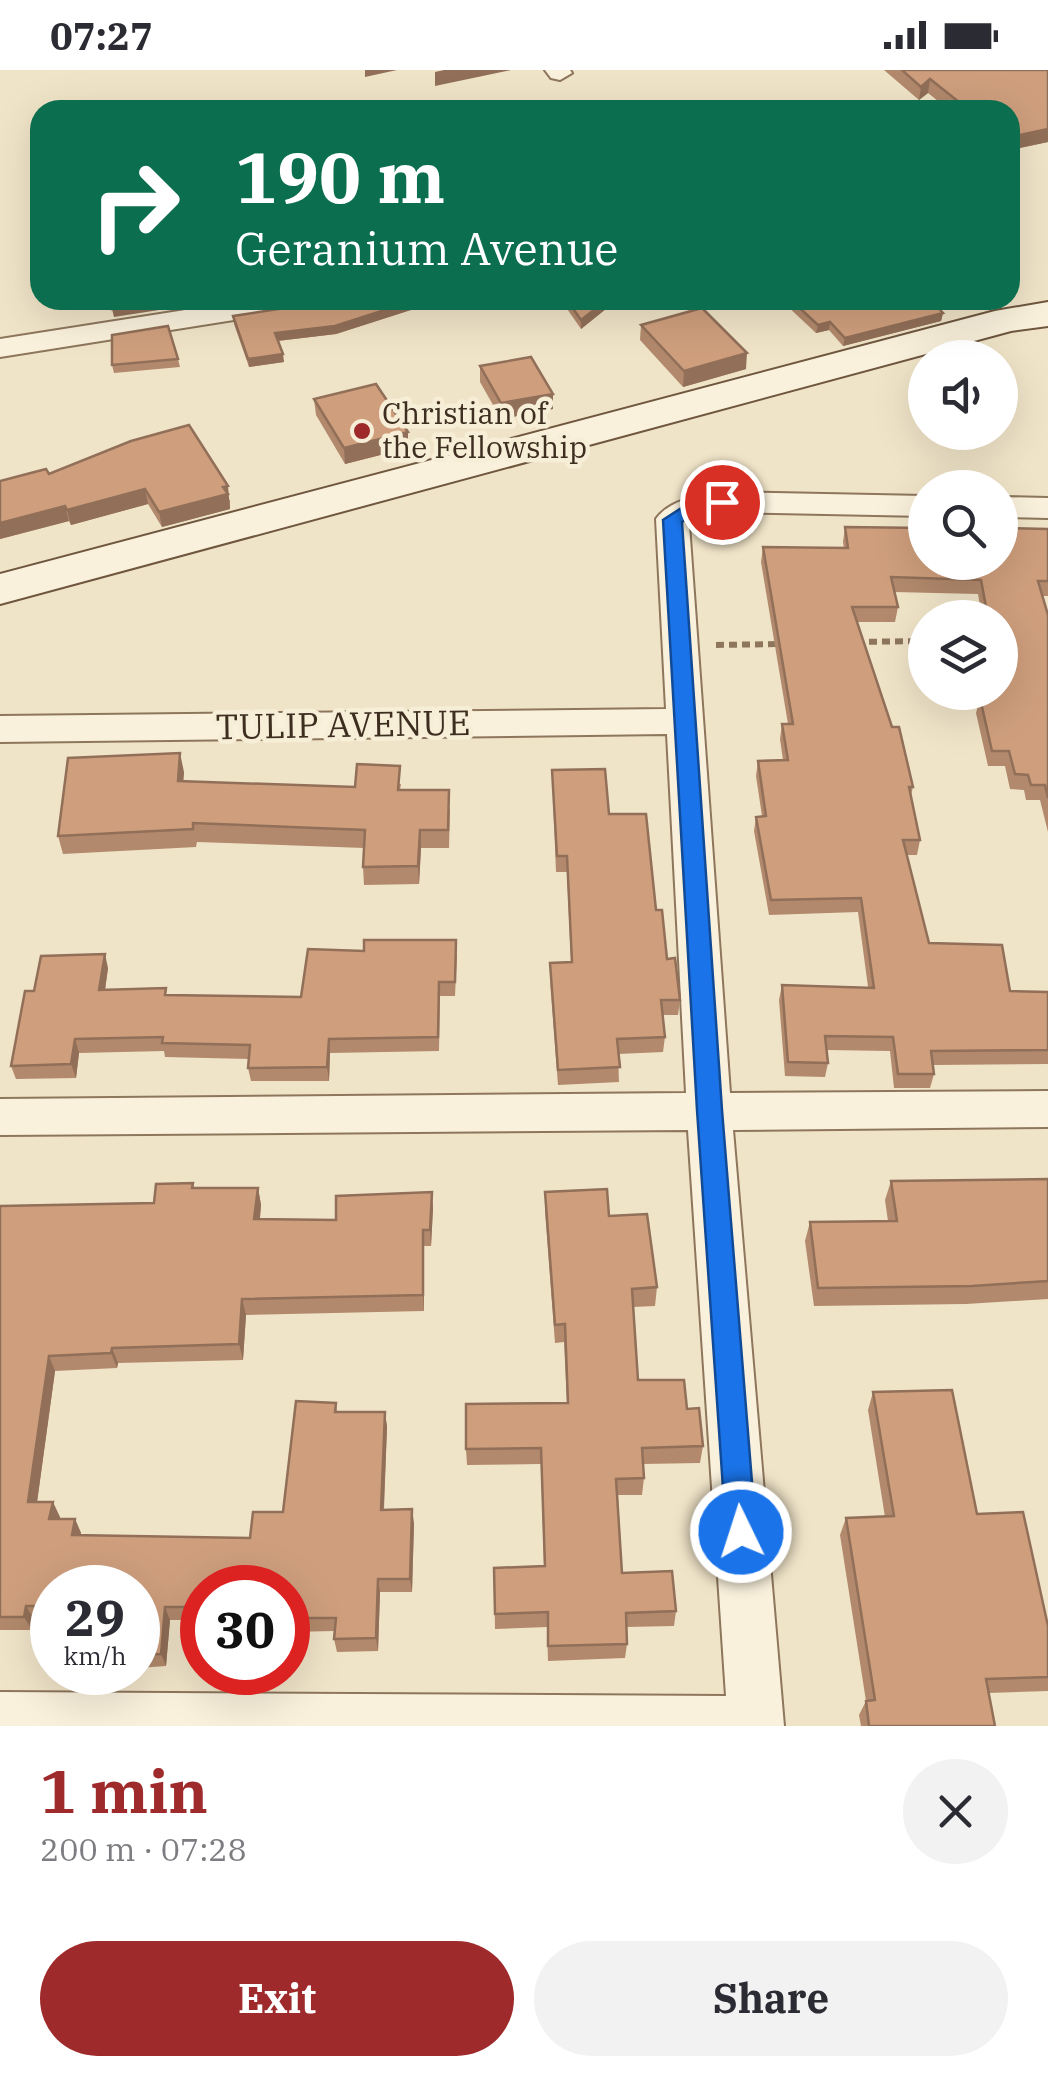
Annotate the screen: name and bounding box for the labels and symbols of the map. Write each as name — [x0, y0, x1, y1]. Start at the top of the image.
place label: Christian of the Fellowship — [382, 393, 587, 466]
marker: Christian of the Fellowship — [351, 420, 373, 442]
pin — [680, 460, 765, 545]
street label: TULIP AVENUE — [215, 699, 471, 749]
position arrow — [689, 1480, 793, 1584]
speed limit sign: 30 — [180, 1565, 310, 1695]

